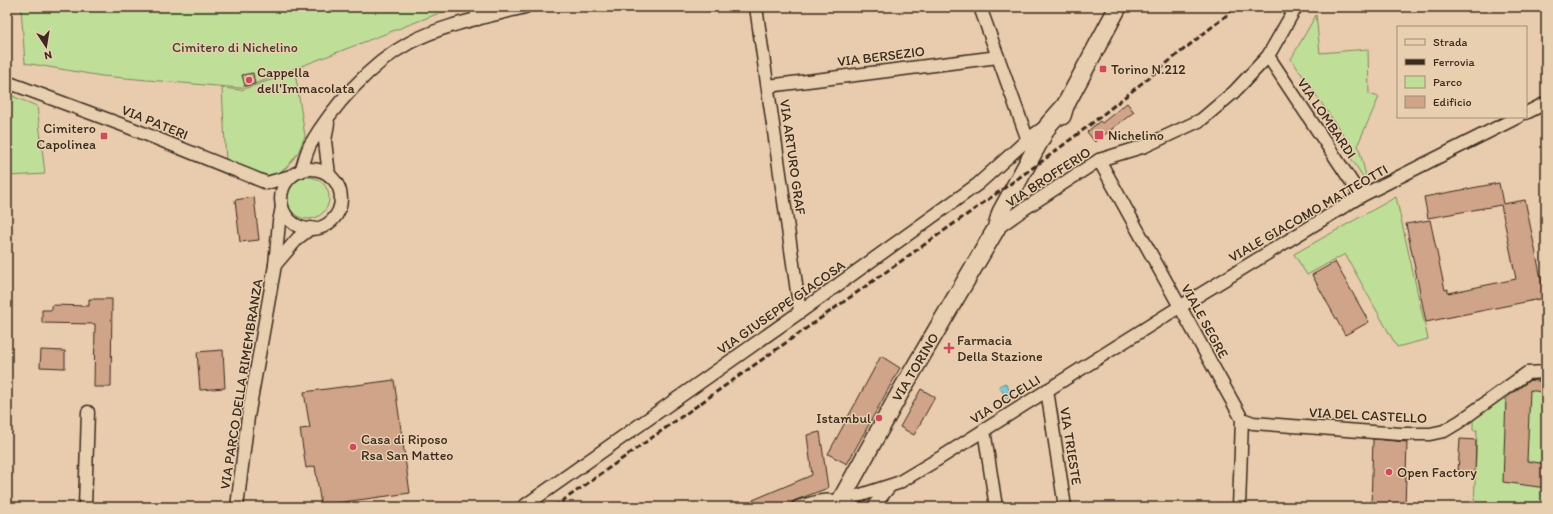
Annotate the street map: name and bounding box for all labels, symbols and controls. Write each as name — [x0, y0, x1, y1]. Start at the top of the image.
north arrow — [26, 26, 66, 66]
legend — [1397, 26, 1527, 118]
text: Strada — [1433, 35, 1468, 49]
park label: Cimitero di Nichelino — [172, 39, 298, 56]
street label: VIA BERSEZIO — [836, 43, 926, 70]
text: N — [43, 48, 53, 62]
text: Ferrovia — [1433, 55, 1475, 69]
place label: Torino N.212 — [1111, 61, 1186, 78]
place label: Cappella dell'Immacolata — [257, 64, 356, 97]
marker: Torino N.212 — [1098, 64, 1108, 74]
marker: Cappella dell'Immacolata — [244, 75, 254, 85]
street label: VIA LOMBARDI — [1293, 75, 1360, 162]
text: Parco — [1433, 75, 1462, 89]
text: Edificio — [1433, 95, 1472, 109]
street label: VIA ARTURO GRAF — [776, 98, 809, 217]
street label: VIA PATERI — [119, 101, 191, 143]
place label: Cimitero Capolinea — [36, 120, 96, 153]
place label: Nichelino — [1108, 127, 1164, 144]
marker: Nichelino — [1093, 129, 1105, 141]
marker: Cimitero Capolinea — [99, 131, 109, 141]
street label: VIA BROFFERIO — [1003, 144, 1094, 211]
street label: VIALE GIACOMO MATTEOTTI — [1226, 161, 1391, 266]
street label: VIA GIUSEPPE GIACOSA — [714, 257, 849, 358]
street label: VIA PARCO DELLA RIMEMBRANZA — [216, 278, 267, 491]
street label: VIALE SEGRE — [1177, 281, 1232, 361]
street label: VIA TORINO — [888, 330, 943, 405]
place label: Farmacia Della Stazione — [957, 332, 1043, 365]
marker: Farmacia Della Stazione — [944, 343, 954, 353]
street label: VIA OCCELLI — [967, 371, 1043, 428]
street label: VIA DEL CASTELLO — [1309, 404, 1427, 427]
street label: VIA TRIESTE — [1056, 406, 1085, 486]
place label: Istambul — [816, 410, 871, 427]
marker: Istambul — [874, 413, 884, 423]
place label: Casa di Riposo Rsa San Matteo — [361, 431, 453, 464]
marker: Casa di Riposo Rsa San Matteo — [348, 442, 358, 452]
place label: Open Factory — [1397, 464, 1477, 481]
marker: Open Factory — [1384, 467, 1394, 477]

